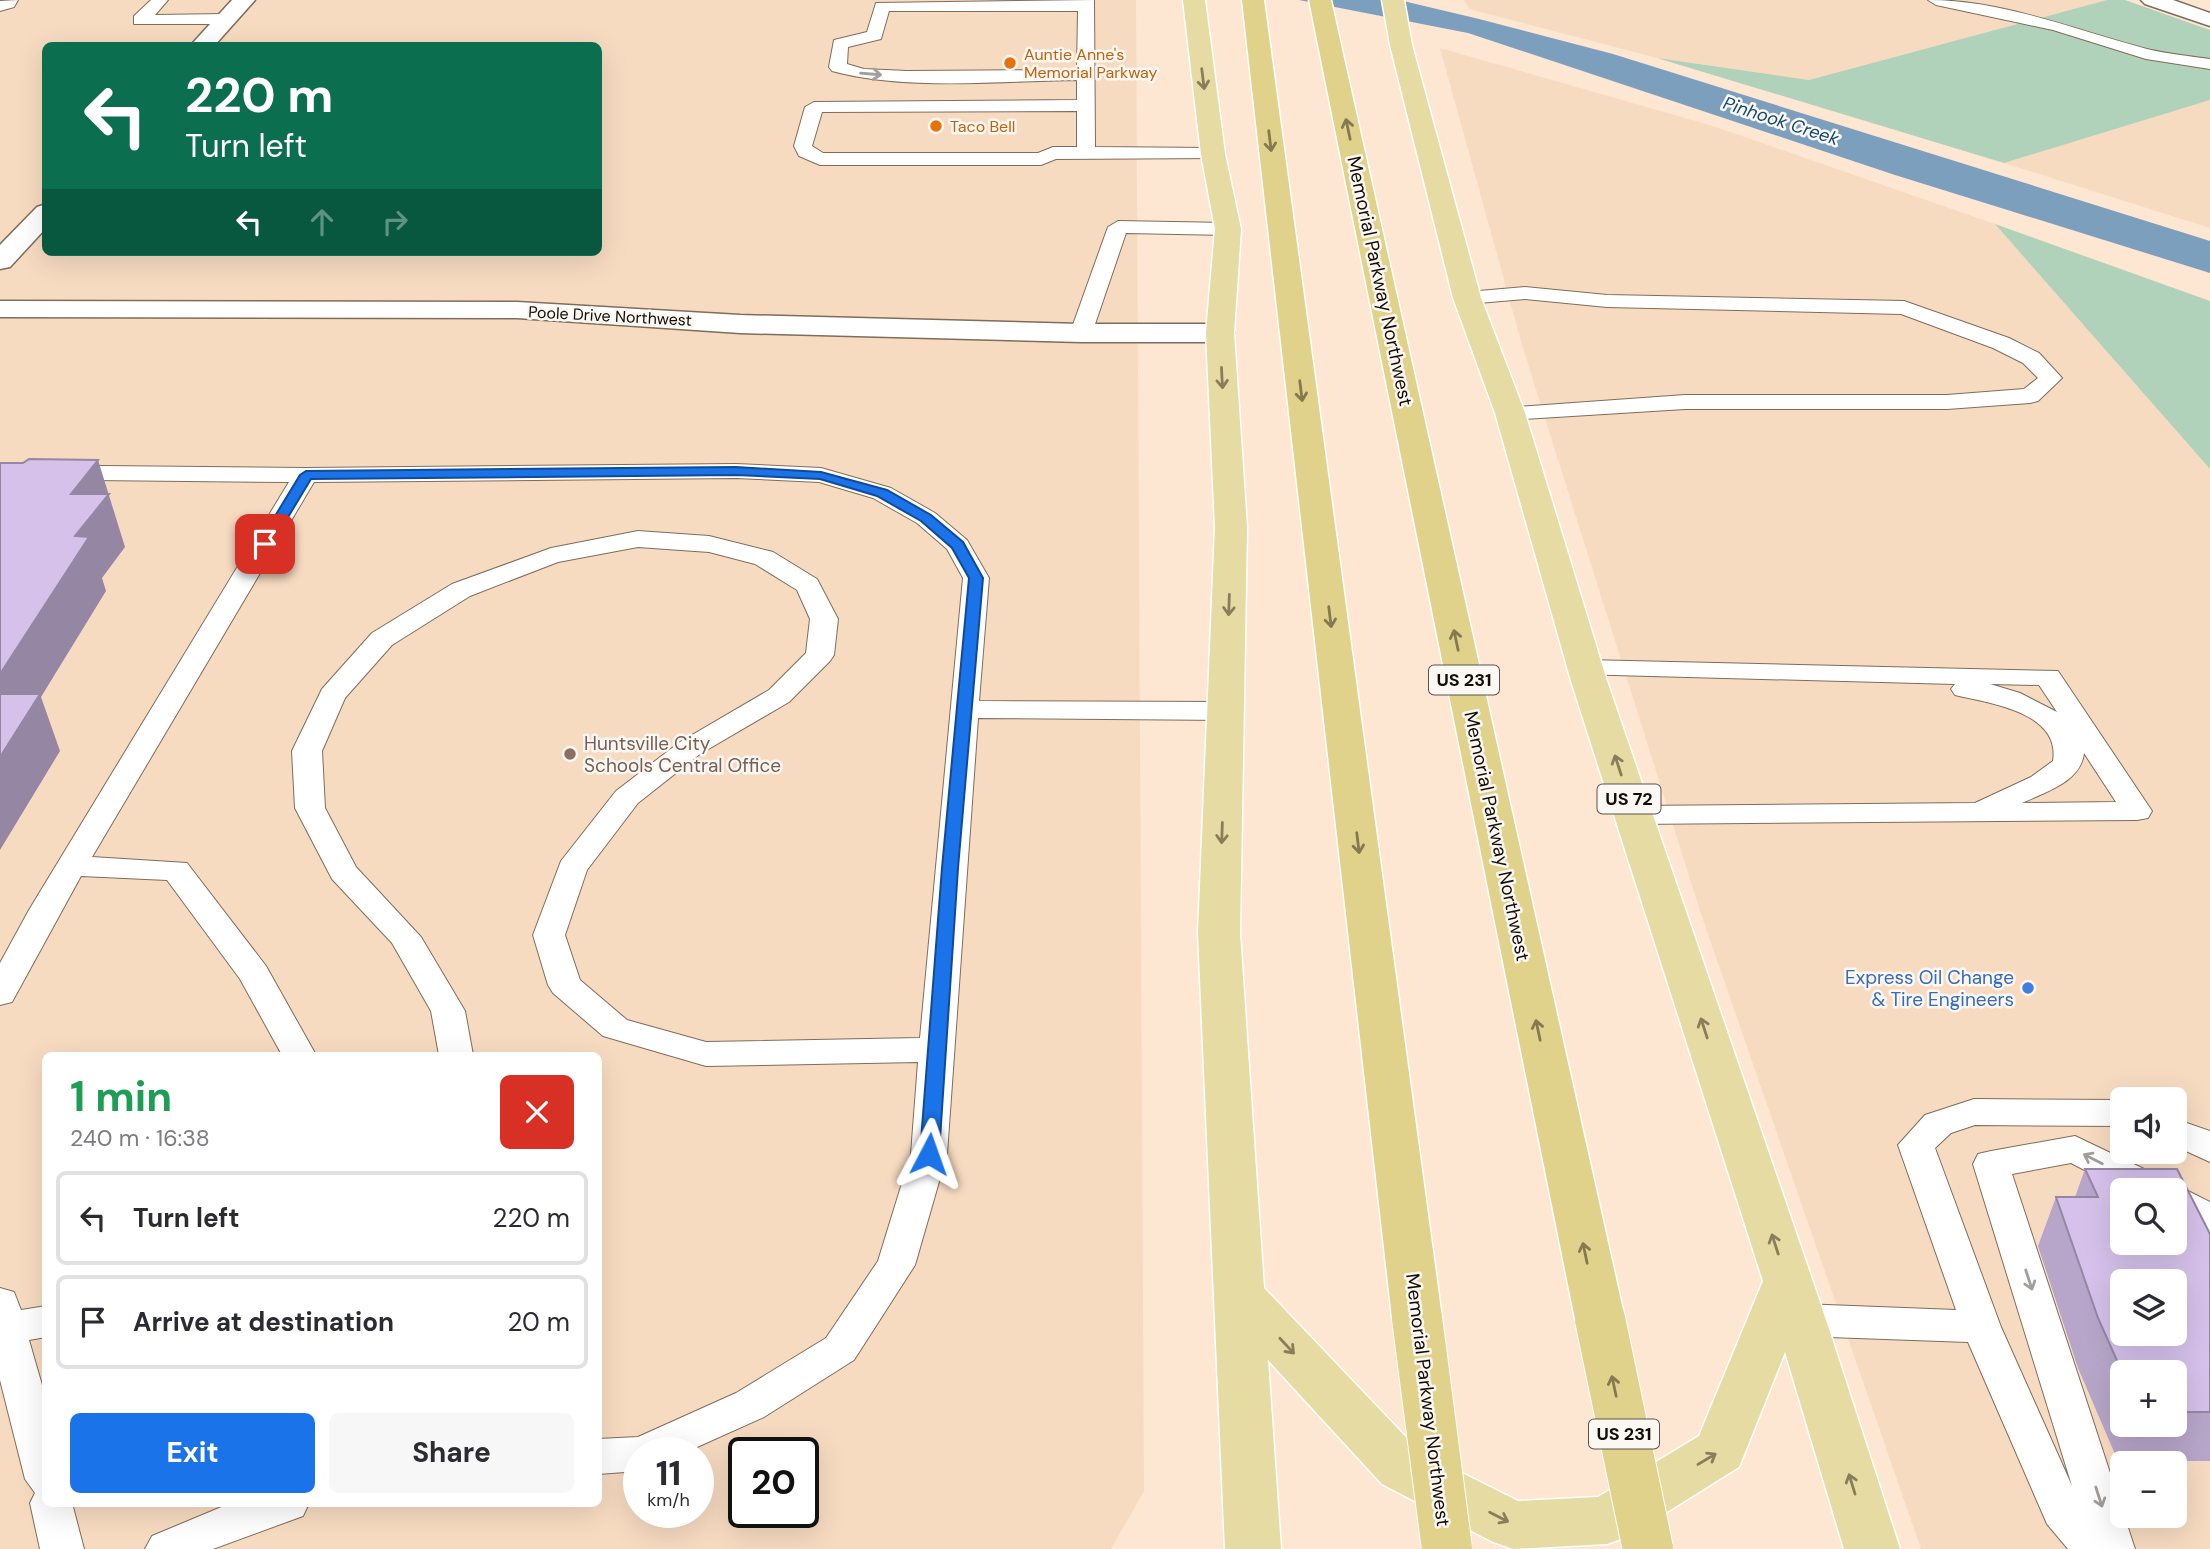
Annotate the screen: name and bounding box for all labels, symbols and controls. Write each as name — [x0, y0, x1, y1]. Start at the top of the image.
place label: Auntie Anne's Memorial Parkway — [1024, 44, 1158, 83]
marker: Auntie Anne's Memorial Parkway — [1002, 55, 1018, 71]
text: 220 m — [185, 63, 333, 127]
one-way arrow — [859, 68, 882, 81]
one-way arrow — [1197, 68, 1210, 90]
icon: left — [70, 70, 161, 161]
water label: Pinhook Creek — [1720, 91, 1843, 151]
place label: Taco Bell — [950, 116, 1015, 137]
marker: Taco Bell — [928, 118, 944, 134]
one-way arrow — [1340, 118, 1354, 141]
text: Turn left — [185, 125, 307, 167]
one-way arrow — [1264, 130, 1277, 152]
street label: Memorial Parkway Northwest — [1341, 154, 1419, 408]
icon: left — [230, 203, 268, 241]
icon: ahead — [303, 203, 341, 241]
icon: right — [376, 203, 414, 241]
street label: Poole Drive Northwest — [528, 301, 692, 331]
one-way arrow — [1216, 366, 1229, 389]
one-way arrow — [1295, 380, 1308, 402]
pin — [235, 514, 295, 574]
icon: arrive — [246, 525, 284, 563]
one-way arrow — [1222, 593, 1235, 616]
one-way arrow — [1323, 605, 1336, 628]
one-way arrow — [1448, 629, 1462, 652]
road number: US 231 — [1429, 666, 1499, 694]
street label: Memorial Parkway Northwest — [1458, 709, 1536, 963]
place label: Huntsville City Schools Central Office — [584, 731, 781, 778]
marker: Huntsville City Schools Central Office — [562, 746, 578, 762]
one-way arrow — [1610, 754, 1623, 776]
road number: US 72 — [1598, 784, 1660, 814]
one-way arrow — [1215, 821, 1229, 844]
one-way arrow — [1351, 831, 1364, 854]
place label: Express Oil Change & Tire Engineers — [1845, 965, 2014, 1012]
marker: Express Oil Change & Tire Engineers — [2020, 980, 2036, 996]
one-way arrow — [1697, 1017, 1709, 1039]
one-way arrow — [1531, 1019, 1545, 1042]
text: 1 min — [70, 1069, 172, 1124]
button: close — [500, 1075, 574, 1149]
map controls — [2110, 1087, 2187, 1528]
button: sound — [2110, 1087, 2187, 1164]
position arrow — [892, 1117, 966, 1191]
text: 240 m · 16:38 — [70, 1123, 210, 1153]
one-way arrow — [2083, 1151, 2104, 1165]
button: search — [2110, 1178, 2187, 1255]
icon: left — [74, 1199, 112, 1237]
text: Turn left — [133, 1201, 240, 1235]
text: 220 m — [492, 1201, 570, 1235]
one-way arrow — [1768, 1233, 1780, 1255]
one-way arrow — [1578, 1242, 1592, 1265]
one-way arrow — [2024, 1269, 2036, 1291]
button: layers — [2110, 1269, 2187, 1346]
street label: Memorial Parkway Northwest — [1400, 1272, 1456, 1528]
icon: arrive — [74, 1303, 112, 1341]
text: Arrive at destination — [133, 1305, 394, 1339]
text: 20 m — [507, 1305, 570, 1339]
one-way arrow — [1279, 1337, 1295, 1355]
button: + — [2110, 1360, 2187, 1437]
one-way arrow — [1606, 1375, 1620, 1398]
button: Exit — [70, 1413, 315, 1493]
button: Share — [329, 1413, 574, 1493]
road number: US 231 — [1589, 1420, 1659, 1448]
speed limit sign: 20 — [728, 1437, 819, 1528]
text: 11 — [656, 1450, 681, 1496]
one-way arrow — [1697, 1451, 1717, 1465]
button: − — [2110, 1451, 2187, 1528]
one-way arrow — [1844, 1473, 1857, 1495]
one-way arrow — [2094, 1485, 2106, 1507]
text: km/h — [647, 1488, 690, 1512]
one-way arrow — [1488, 1511, 1509, 1525]

